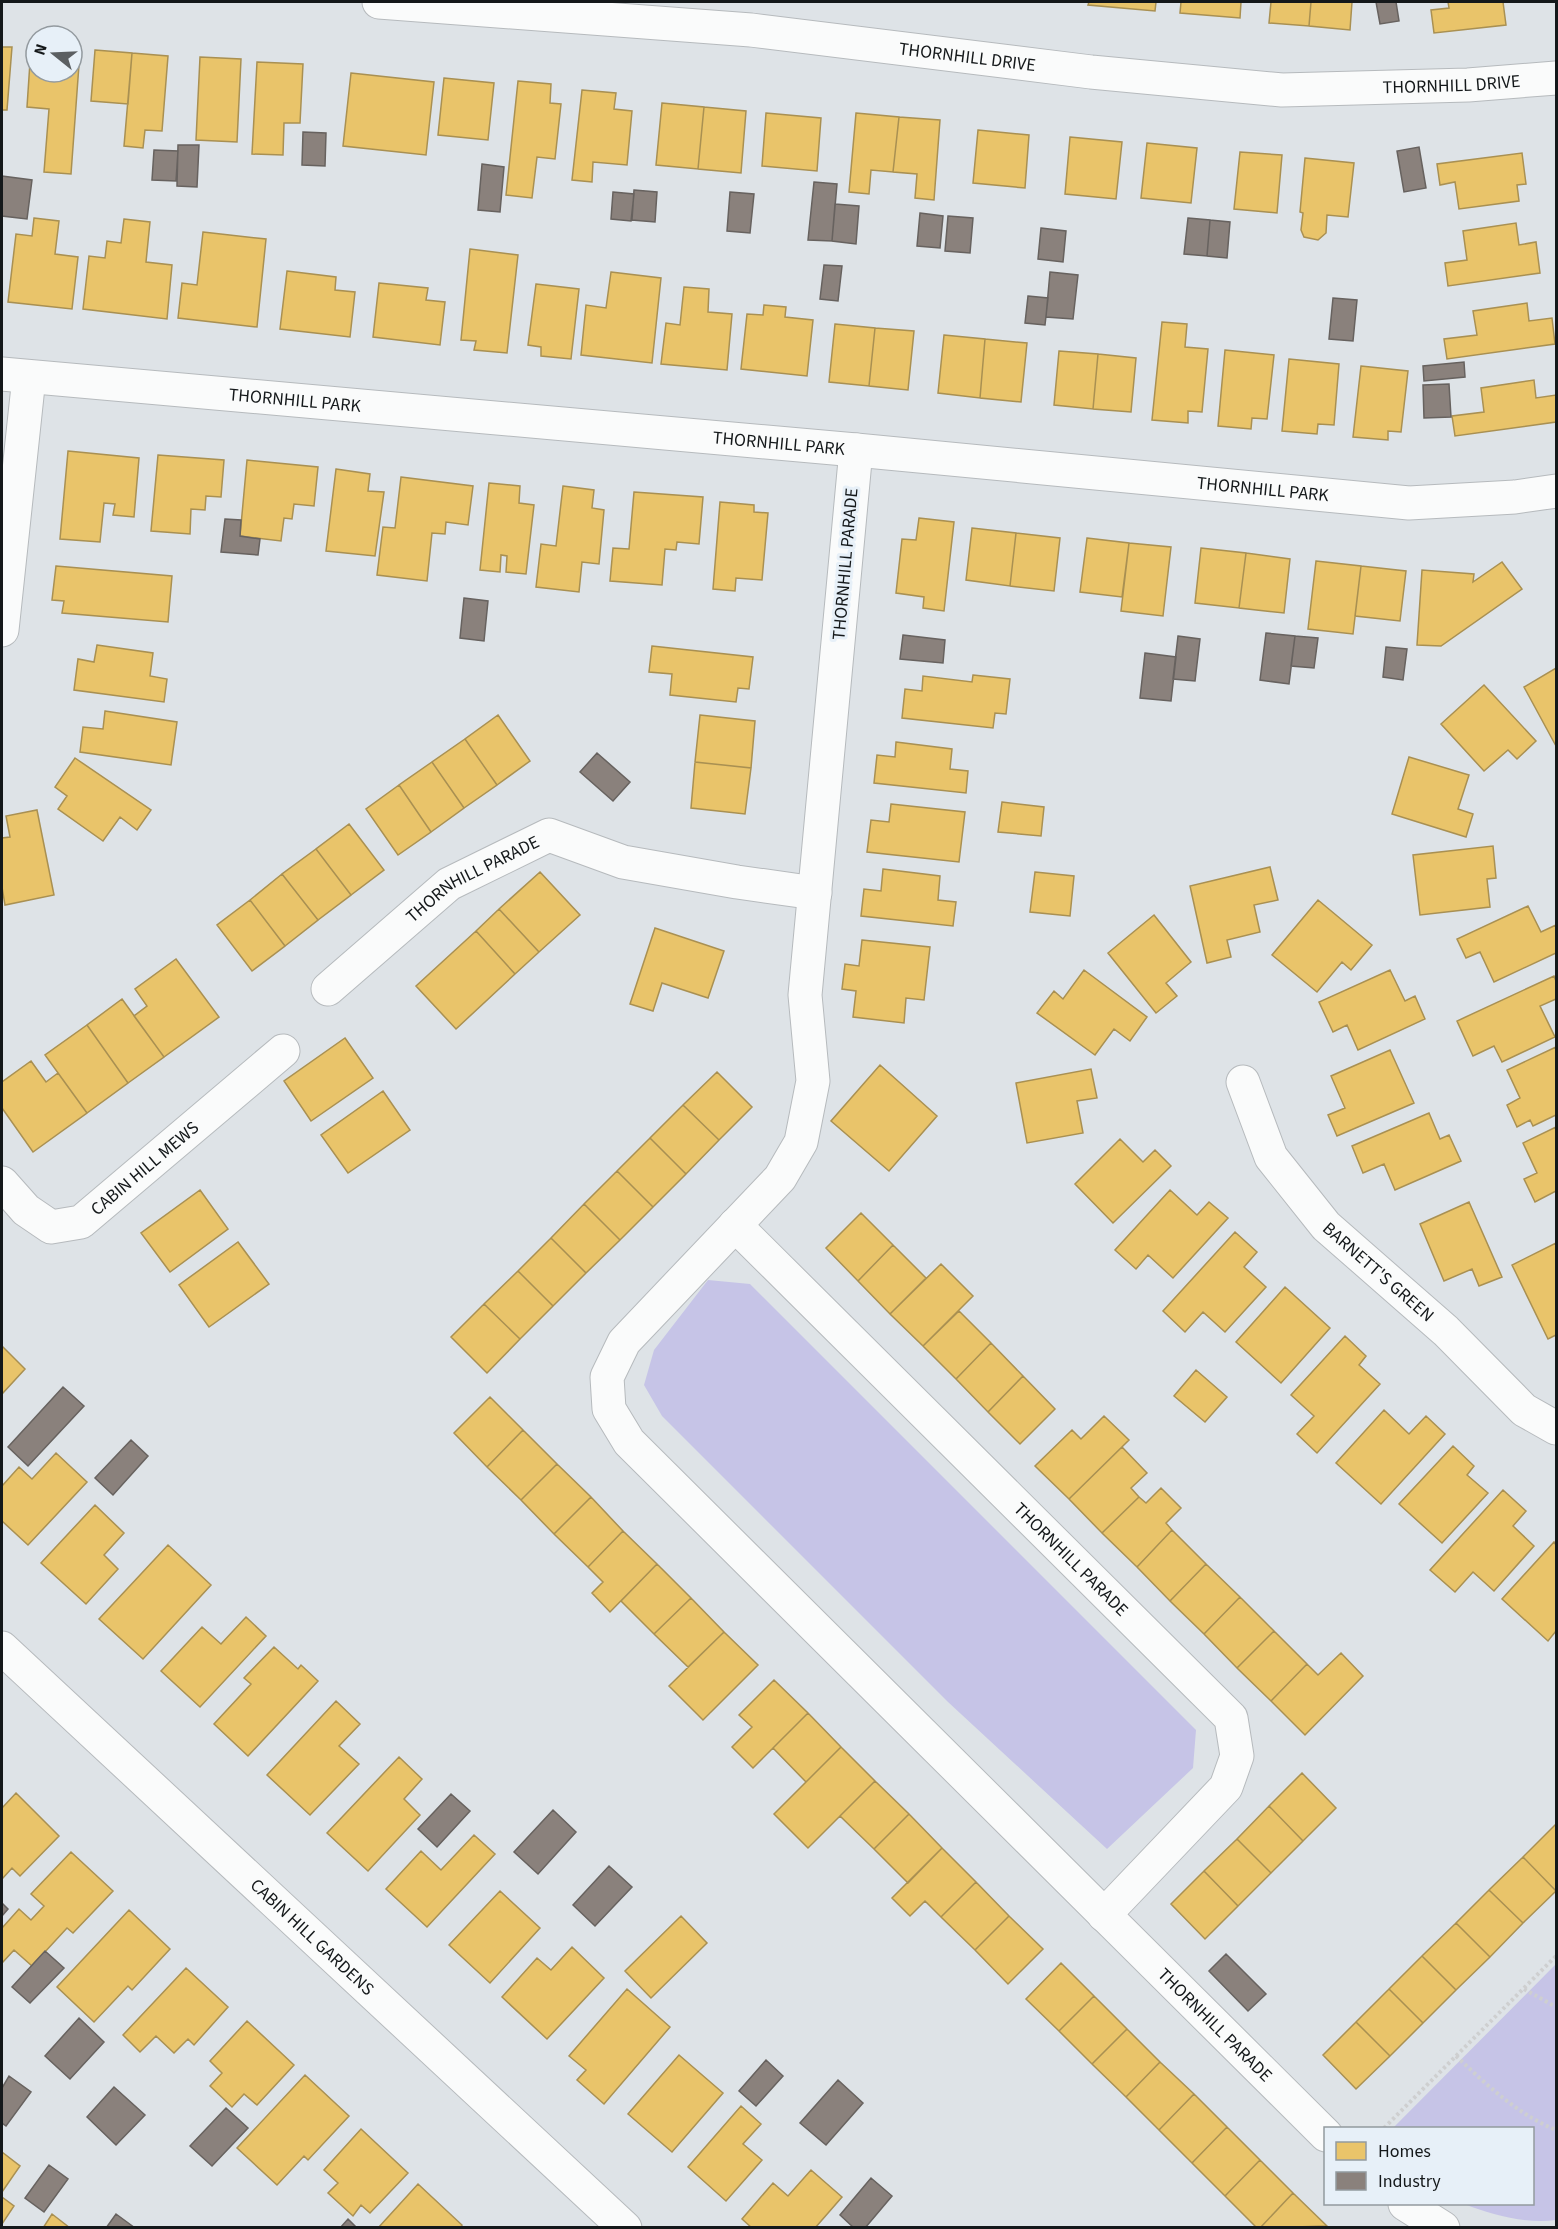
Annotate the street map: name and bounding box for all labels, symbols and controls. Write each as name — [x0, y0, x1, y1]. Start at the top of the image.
north arrow — [24, 24, 84, 84]
street label: THORNHILL DRIVE — [897, 36, 1037, 78]
text: N — [29, 41, 53, 58]
street label: THORNHILL DRIVE — [1382, 69, 1521, 100]
street label: THORNHILL PARK — [228, 382, 363, 419]
street label: THORNHILL PARK — [712, 425, 847, 462]
street label: THORNHILL PARK — [1195, 471, 1331, 508]
street label: THORNHILL PARADE — [826, 487, 865, 641]
street label: THORNHILL PARADE — [401, 830, 544, 929]
street label: CABIN HILL MEWS — [85, 1116, 204, 1222]
street label: BARNETT'S GREEN — [1317, 1217, 1439, 1328]
street label: THORNHILL PARADE — [1008, 1497, 1134, 1622]
street label: CABIN HILL GARDENS — [244, 1873, 379, 2001]
street label: THORNHILL PARADE — [1152, 1962, 1278, 2088]
legend — [1324, 2127, 1534, 2205]
text: Homes — [1378, 2139, 1431, 2164]
text: Industry — [1378, 2169, 1441, 2194]

